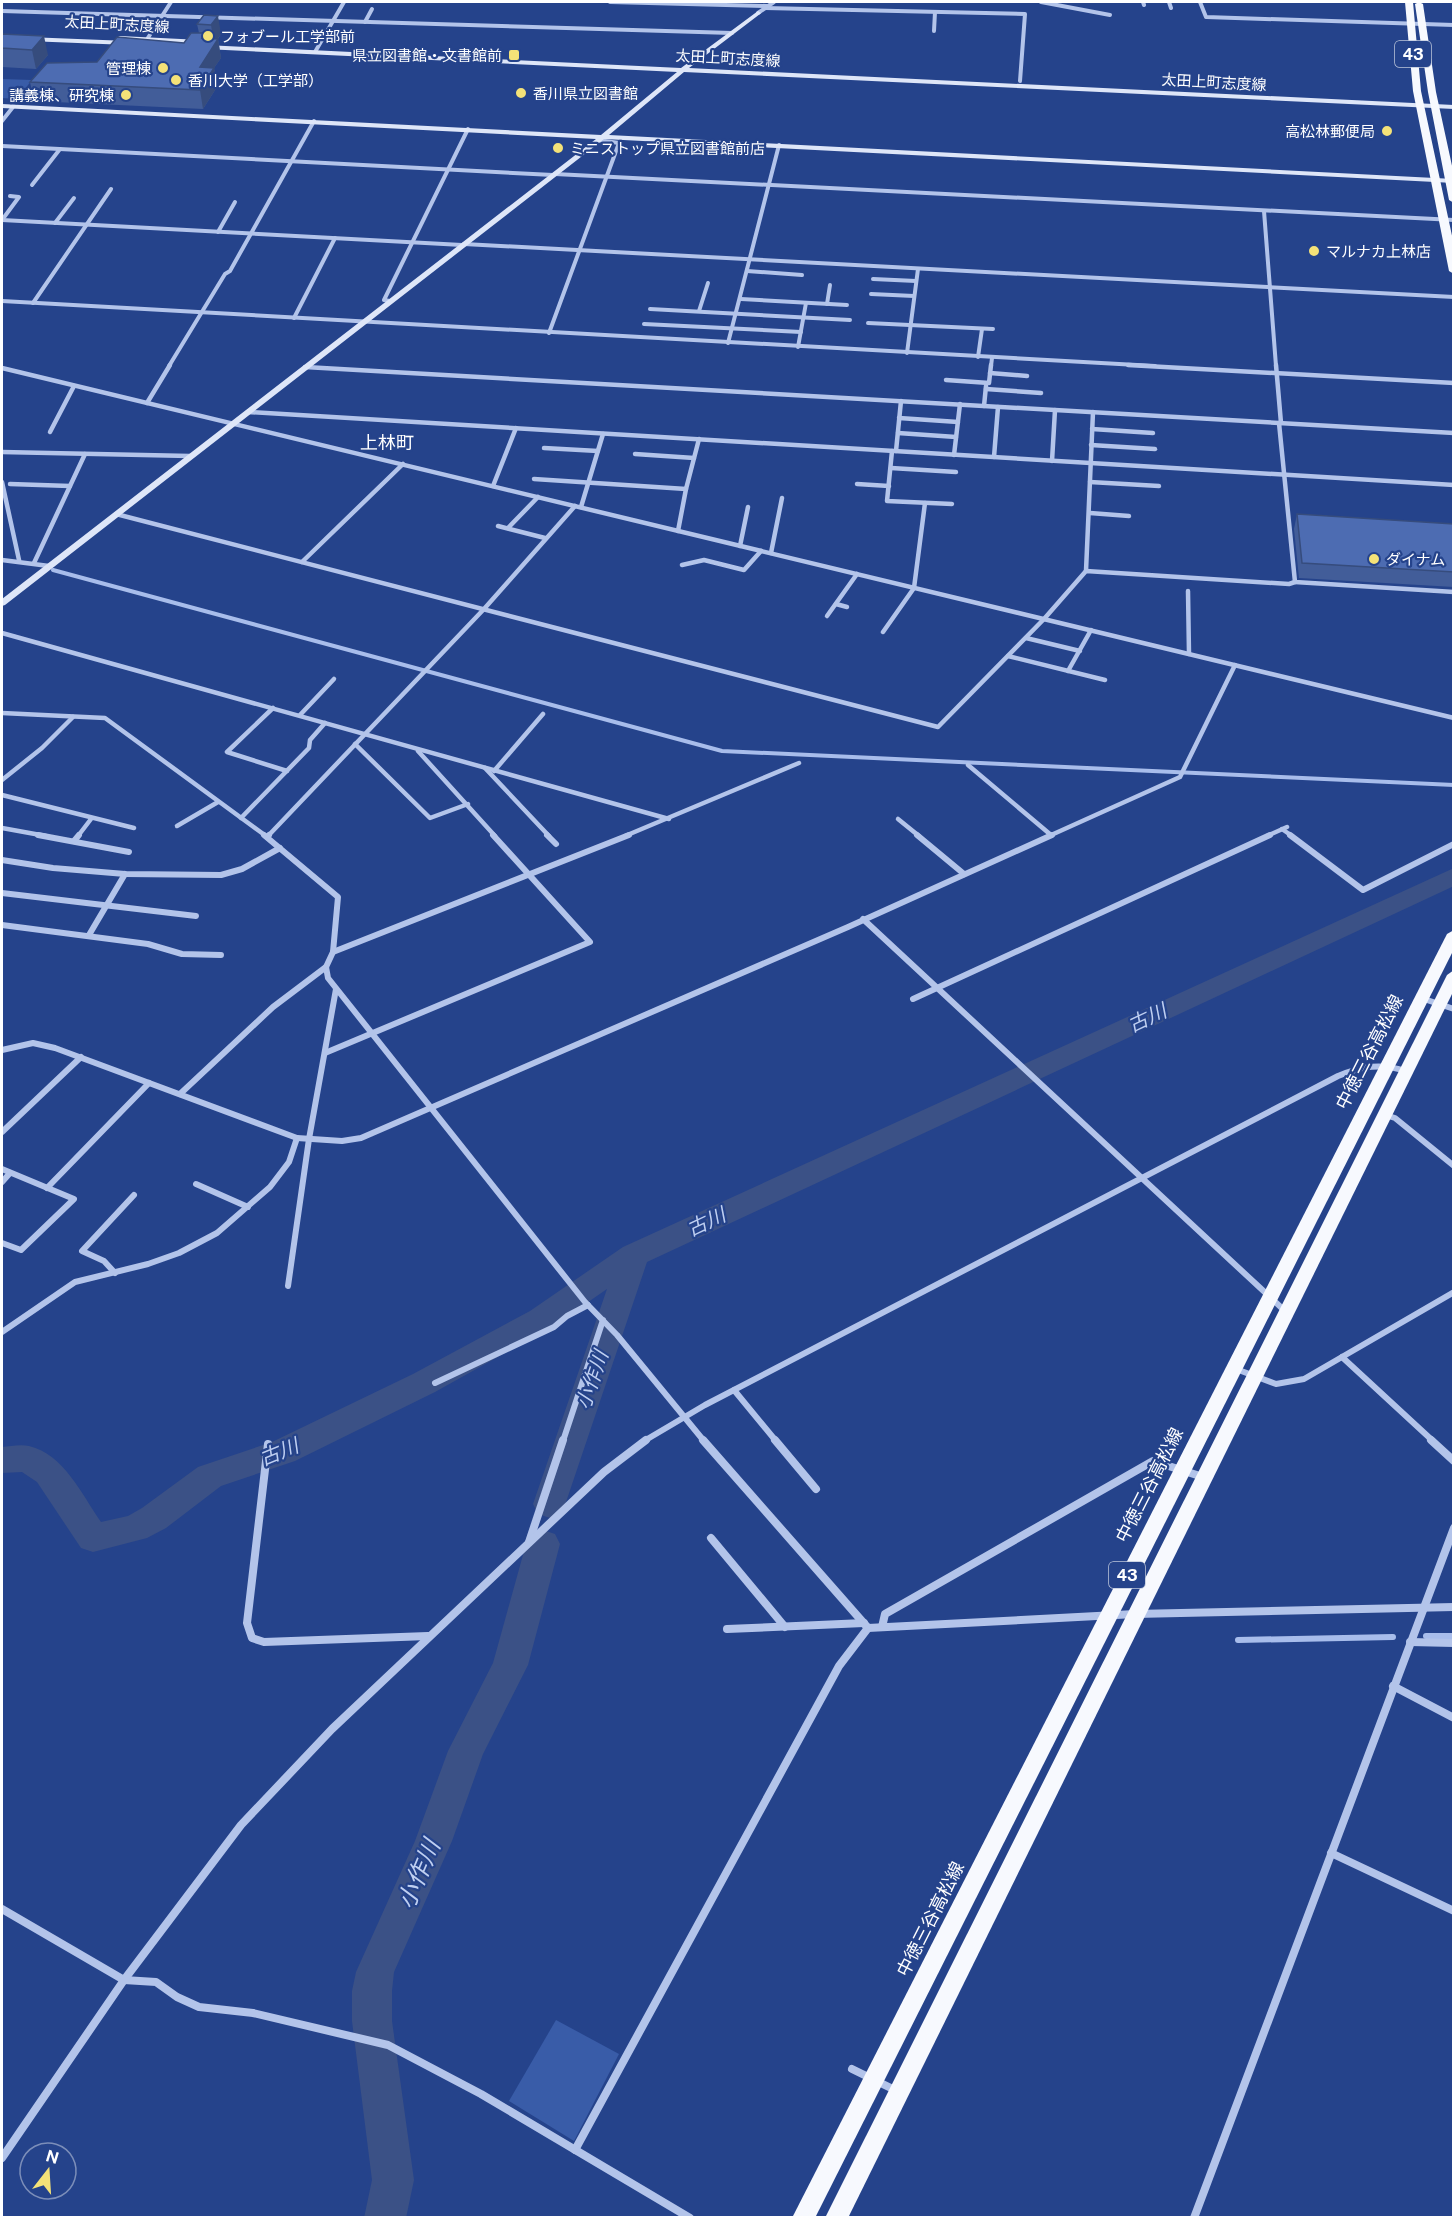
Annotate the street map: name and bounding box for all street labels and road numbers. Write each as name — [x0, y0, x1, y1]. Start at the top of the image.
street label: 太田上町志度線 — [64, 13, 170, 35]
road number: 43 — [1395, 41, 1431, 67]
street label: 太田上町志度線 — [675, 47, 781, 69]
street label: 太田上町志度線 — [1161, 71, 1267, 93]
street label: 中徳三谷高松線 — [1331, 991, 1407, 1113]
street label: 中徳三谷高松線 — [1111, 1424, 1187, 1546]
road number: 43 — [1109, 1562, 1145, 1588]
street label: 中徳三谷高松線 — [892, 1858, 968, 1980]

